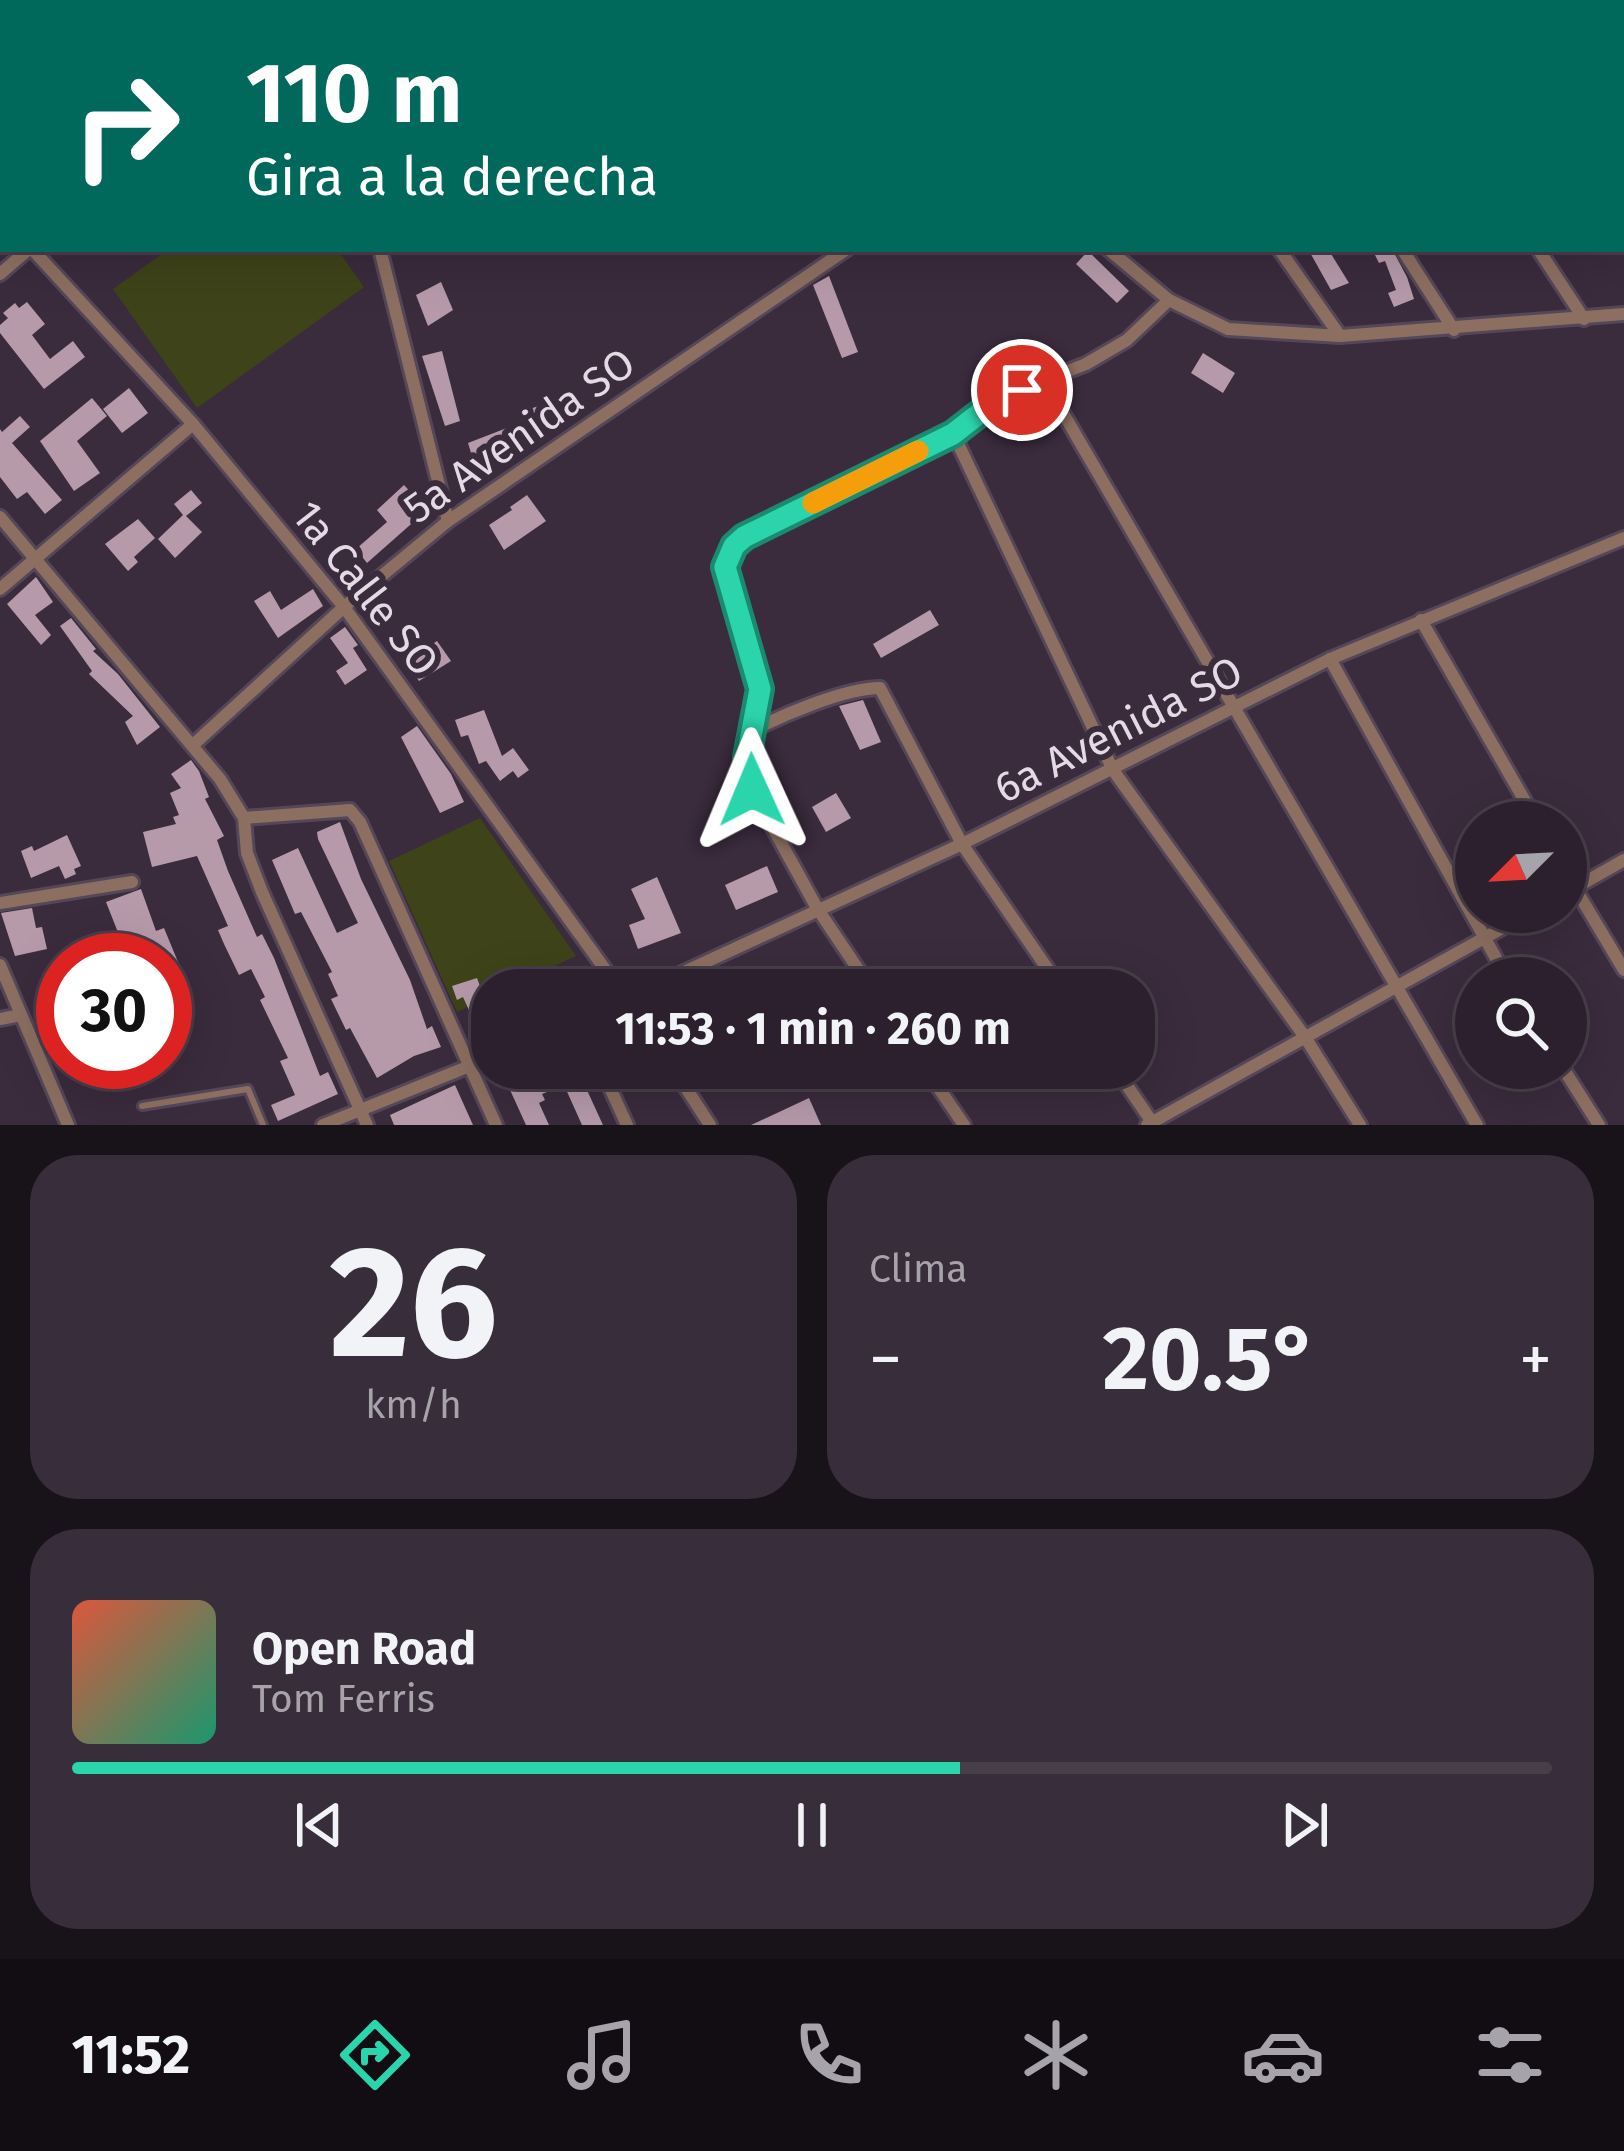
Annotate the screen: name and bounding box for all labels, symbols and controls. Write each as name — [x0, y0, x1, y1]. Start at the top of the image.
text: 110 m — [246, 43, 462, 144]
icon: right — [48, 48, 204, 204]
text: Gira a la derecha — [246, 145, 658, 209]
street label: 5a Avenida SO — [395, 338, 644, 534]
pin — [971, 339, 1073, 441]
icon: arrive — [989, 357, 1055, 423]
street label: 1a Calle SO — [281, 491, 449, 686]
street label: 6a Avenida SO — [986, 646, 1251, 814]
position arrow — [689, 727, 815, 853]
north arrow — [1455, 801, 1587, 933]
map controls — [1455, 801, 1587, 1089]
speed limit sign: 30 — [36, 933, 192, 1089]
button: search — [1455, 957, 1587, 1089]
text: 11:53 · 1 min · 260 m — [615, 1002, 1011, 1056]
text: 26 — [329, 1210, 498, 1397]
text: Clima — [869, 1246, 968, 1292]
text: 20.5° — [1103, 1305, 1318, 1413]
text: − — [869, 1320, 902, 1399]
text: + — [1519, 1320, 1552, 1399]
text: km/h — [365, 1382, 462, 1428]
text: Open Road — [252, 1622, 476, 1676]
text: Tom Ferris — [252, 1676, 435, 1722]
icon: previous — [286, 1792, 352, 1858]
icon: pause — [779, 1792, 845, 1858]
icon: next — [1272, 1792, 1338, 1858]
icon: directions — [333, 2013, 417, 2097]
icon: music — [560, 2013, 644, 2097]
icon: phone — [787, 2013, 871, 2097]
icon: climate — [1014, 2013, 1098, 2097]
icon: car — [1241, 2013, 1325, 2097]
icon: filters — [1468, 2013, 1552, 2097]
text: 11:52 — [72, 2023, 190, 2087]

